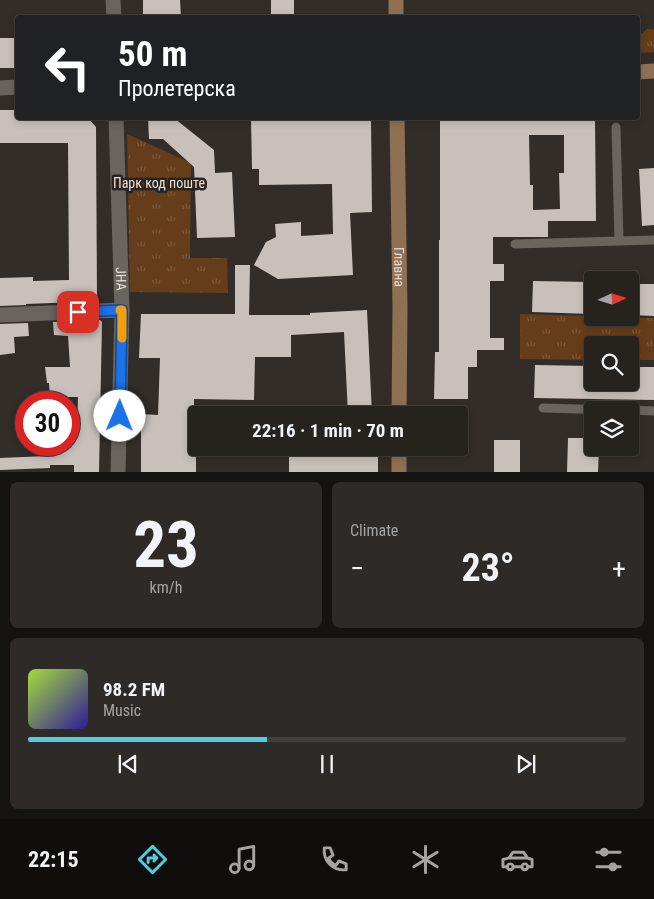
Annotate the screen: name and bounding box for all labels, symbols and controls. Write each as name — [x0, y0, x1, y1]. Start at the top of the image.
text: 50 m — [118, 34, 187, 75]
icon: left — [35, 35, 100, 100]
text: Пролетерска — [118, 76, 236, 101]
park label: Парк код поште — [113, 175, 205, 191]
street label: Главна — [391, 247, 408, 287]
street label: ЈНА — [113, 267, 129, 291]
north arrow — [584, 271, 639, 326]
map controls — [584, 271, 639, 456]
pin — [57, 291, 99, 333]
icon: arrive — [64, 298, 92, 326]
button: search — [584, 336, 639, 391]
position arrow — [93, 389, 145, 441]
speed limit sign: 30 — [15, 391, 80, 456]
button: layers — [584, 401, 639, 456]
text: 22:16 · 1 min · 70 m — [252, 419, 404, 442]
text: 23 — [133, 507, 199, 583]
text: Climate — [350, 521, 398, 540]
text: 23° — [461, 546, 515, 590]
text: − — [350, 552, 364, 585]
text: + — [612, 552, 626, 585]
text: km/h — [150, 578, 182, 597]
text: 98.2 FM — [103, 678, 165, 701]
text: Music — [103, 701, 141, 720]
icon: previous — [114, 750, 142, 778]
icon: pause — [313, 750, 341, 778]
icon: next — [512, 750, 540, 778]
icon: directions — [135, 842, 170, 877]
icon: music — [226, 842, 261, 877]
icon: phone — [317, 842, 352, 877]
icon: climate — [408, 842, 443, 877]
icon: car — [500, 842, 535, 877]
icon: filters — [591, 842, 626, 877]
text: 22:15 — [28, 847, 79, 872]

